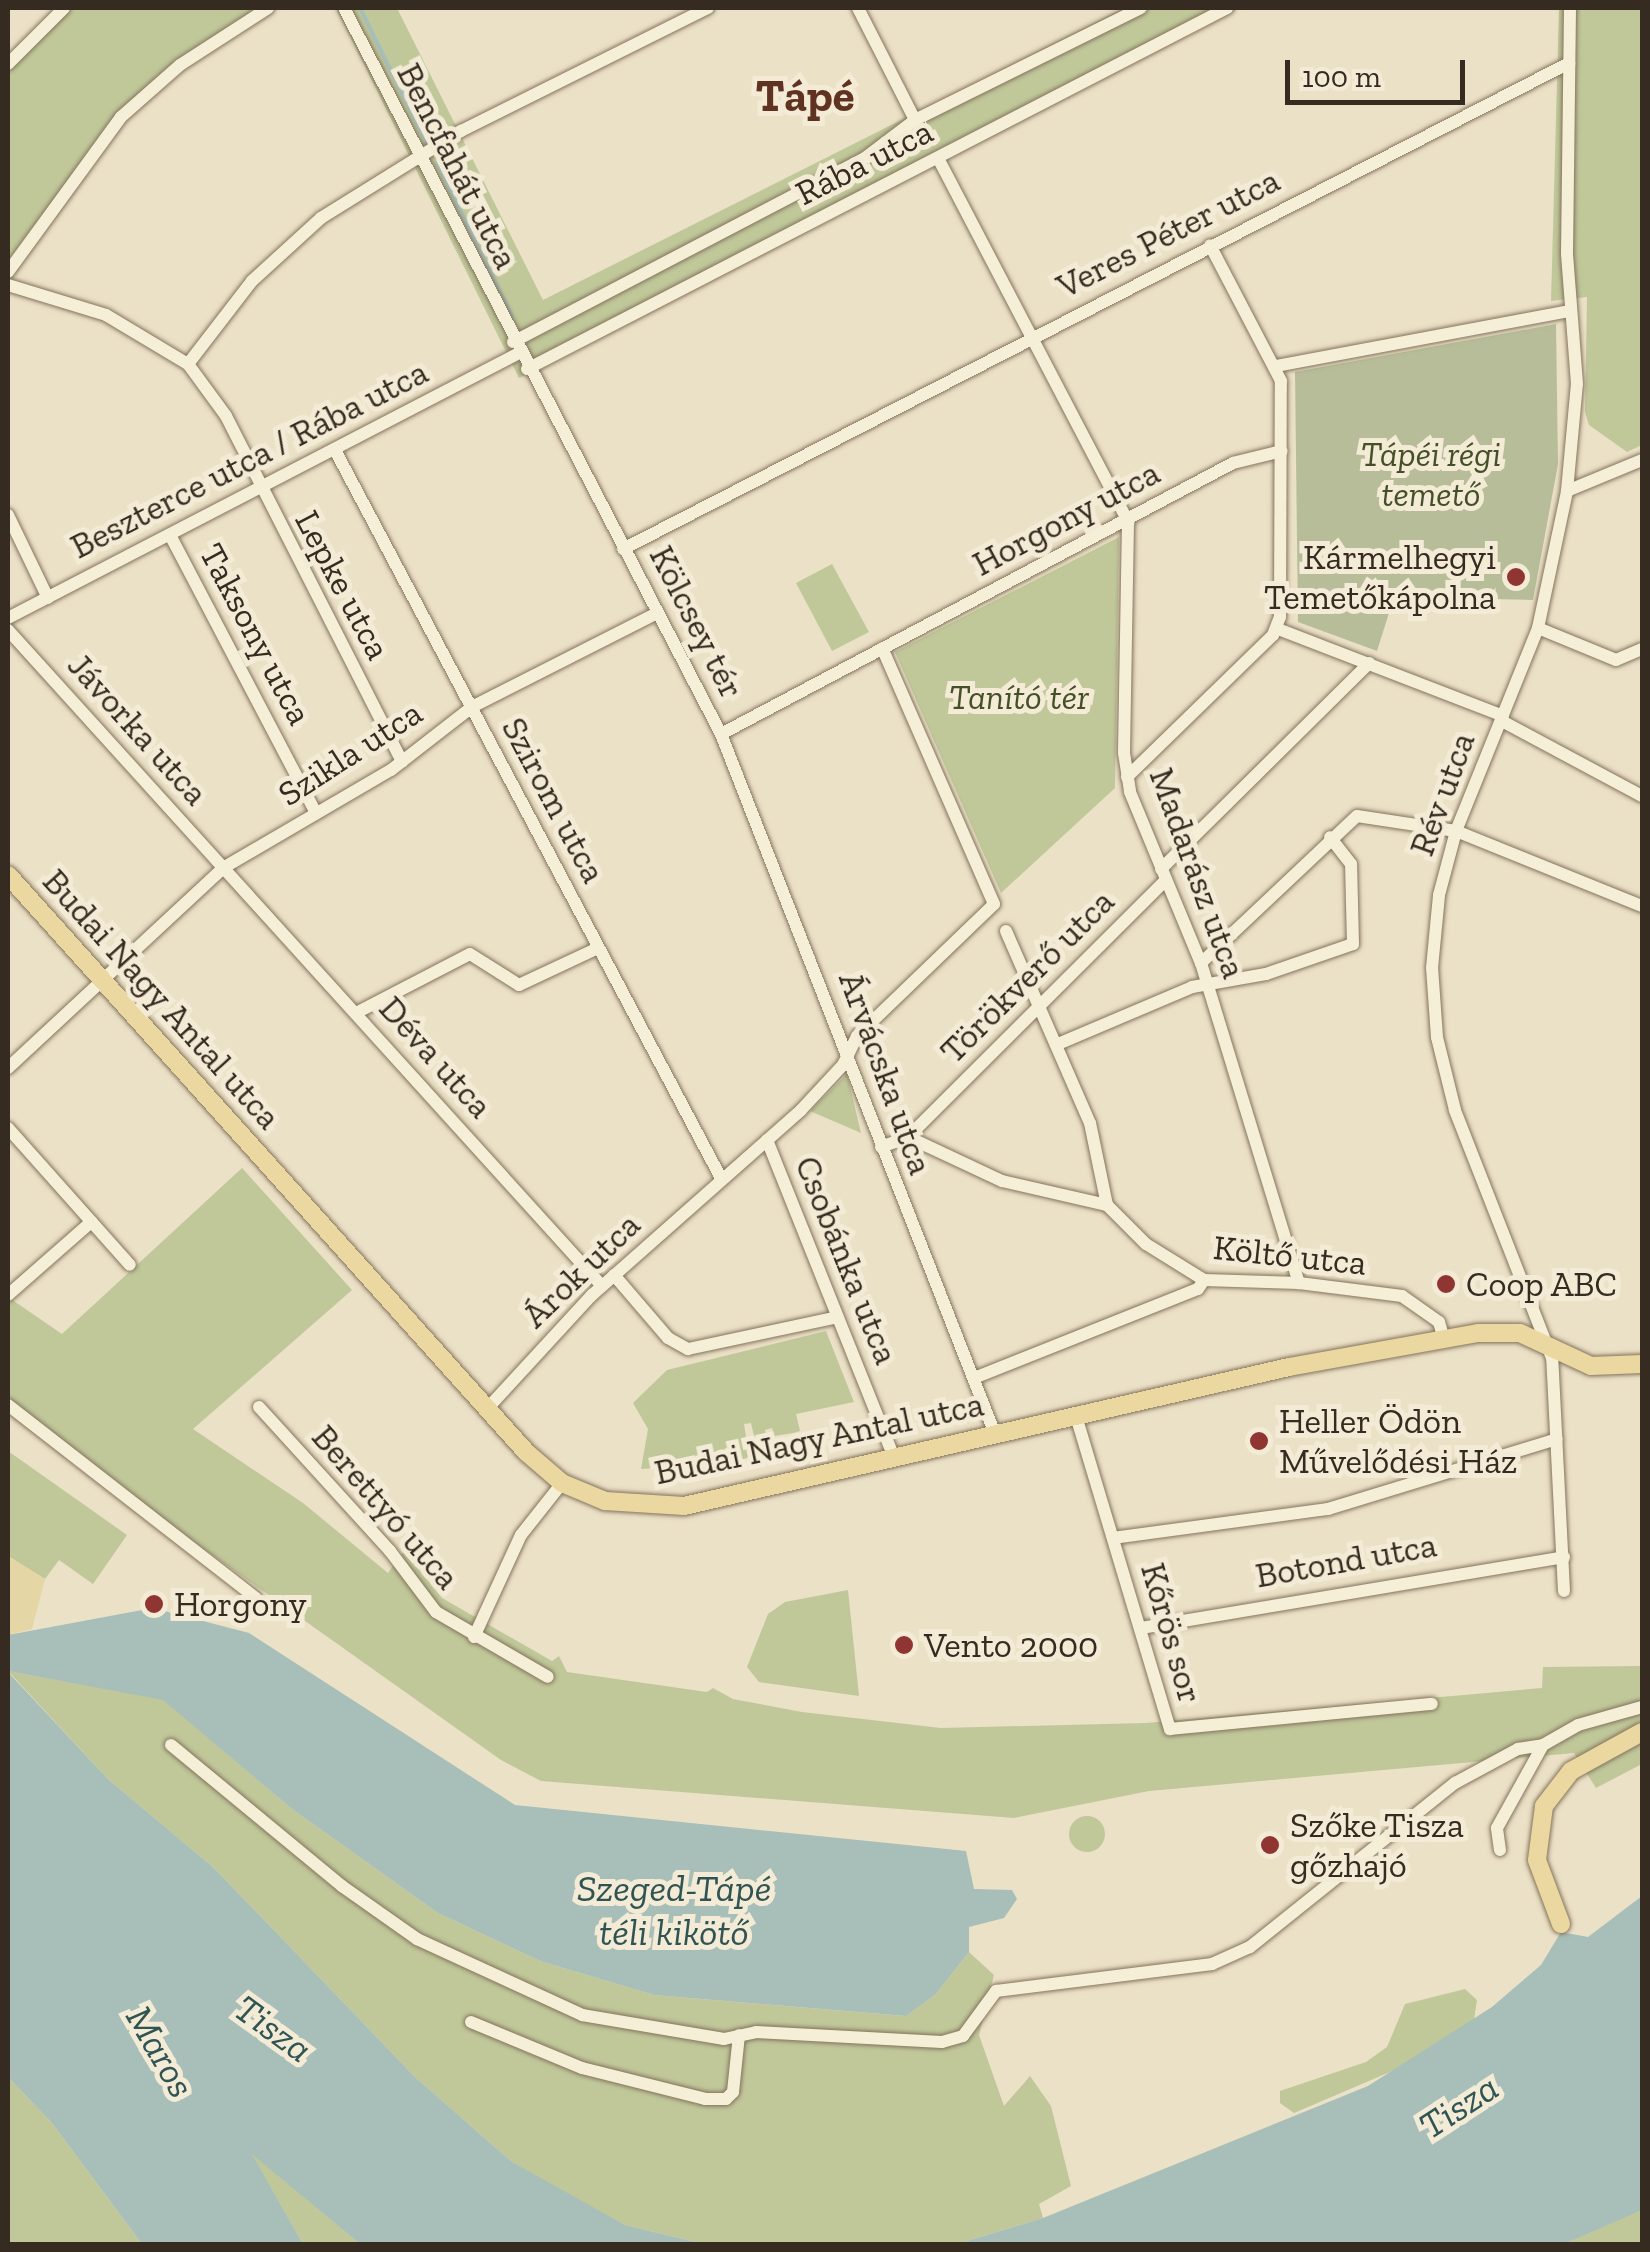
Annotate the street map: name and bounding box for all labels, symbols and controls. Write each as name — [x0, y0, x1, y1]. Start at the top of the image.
scale bar — [1290, 40, 1470, 102]
street label: Bencfahát utca — [388, 56, 528, 276]
text: 100 m — [1302, 59, 1381, 95]
district label: Tápé — [756, 70, 854, 124]
street label: Rába utca — [789, 110, 939, 214]
street label: Veres Péter utca — [1049, 159, 1287, 307]
street label: Beszterce utca / Rába utca — [63, 351, 435, 567]
park label: Tápéi régi temető — [1361, 433, 1501, 515]
street label: Horgony utca — [965, 451, 1167, 585]
street label: Lepke utca — [286, 503, 400, 667]
street label: Taksony utca — [191, 536, 321, 732]
place label: Kármelhegyi Temetőkápolna — [1264, 536, 1496, 618]
street label: Kölcsey tér — [641, 538, 753, 706]
marker: Kármelhegyi Temetőkápolna — [1505, 566, 1527, 588]
street label: Jávorka utca — [59, 645, 217, 813]
park label: Tanító tér — [949, 676, 1089, 718]
street label: Szikla utca — [270, 691, 430, 815]
street label: Szirom utca — [493, 710, 615, 890]
street label: Rév utca — [1400, 726, 1484, 862]
street label: Madarász utca — [1141, 762, 1255, 984]
street label: Budai Nagy Antal utca — [34, 860, 290, 1138]
street label: Törökverő utca — [931, 880, 1123, 1072]
street label: Árvácska utca — [830, 966, 942, 1180]
street label: Déva utca — [371, 988, 501, 1126]
street label: Csobánka utca — [786, 1150, 908, 1370]
street label: Árok utca — [513, 1204, 649, 1336]
street label: Költő utca — [1211, 1226, 1369, 1284]
place label: Coop ABC — [1466, 1263, 1618, 1305]
marker: Coop ABC — [1435, 1273, 1457, 1295]
street label: Budai Nagy Antal utca — [650, 1382, 988, 1494]
place label: Heller Ödön Művelődési Ház — [1279, 1400, 1517, 1482]
street label: Berettyó utca — [303, 1416, 469, 1598]
marker: Heller Ödön Művelődési Ház — [1248, 1430, 1270, 1452]
street label: Botond utca — [1252, 1523, 1440, 1597]
street label: Kőrös sor — [1132, 1558, 1212, 1708]
place label: Horgony — [174, 1583, 307, 1625]
marker: Horgony — [143, 1593, 165, 1615]
place label: Vento 2000 — [924, 1624, 1098, 1666]
marker: Vento 2000 — [893, 1634, 915, 1656]
place label: Szőke Tisza gőzhajó — [1290, 1804, 1465, 1886]
marker: Szőke Tisza gőzhajó — [1259, 1834, 1281, 1856]
water label: Szeged-Tápé téli kikötő — [577, 1866, 771, 1956]
water label: Tisza — [225, 1986, 321, 2072]
water label: Maros — [116, 1998, 204, 2106]
water label: Tisza — [1411, 2065, 1507, 2149]

